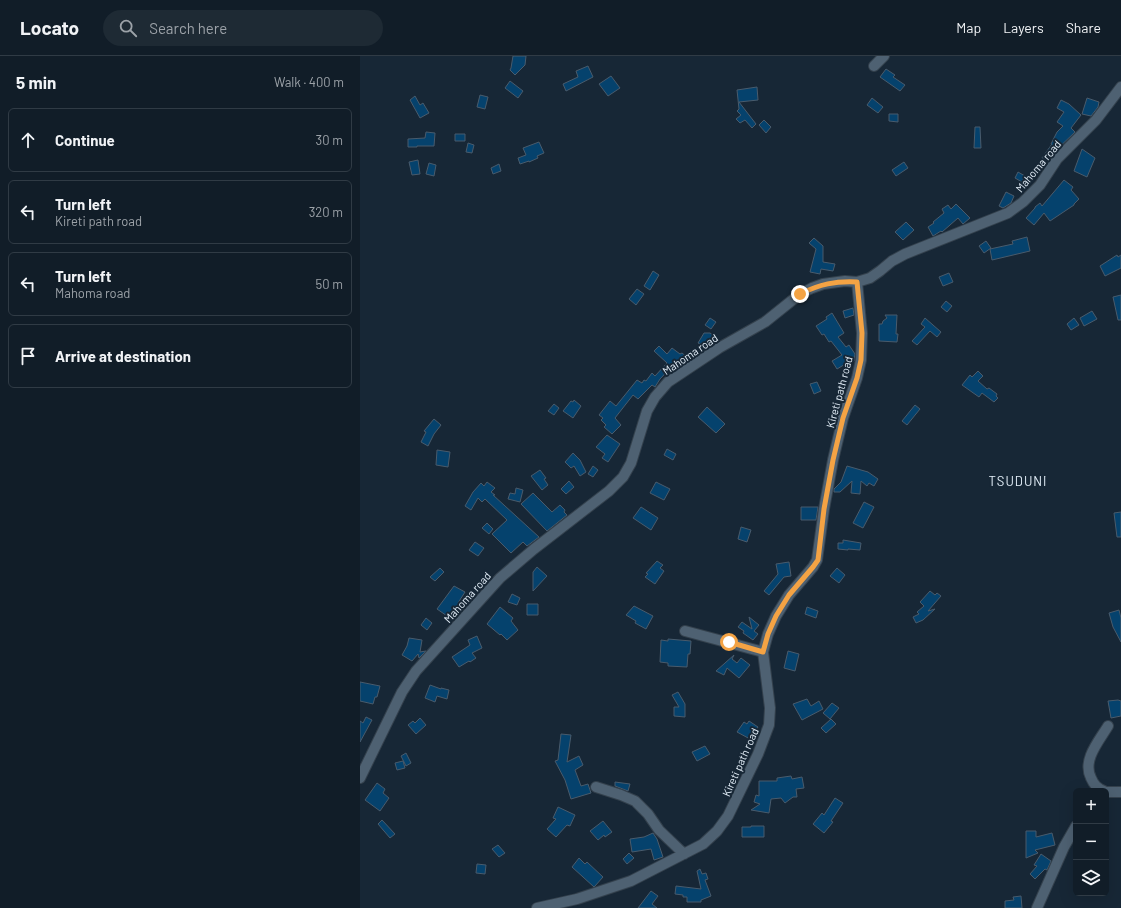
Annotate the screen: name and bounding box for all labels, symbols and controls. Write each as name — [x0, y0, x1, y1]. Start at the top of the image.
search box — [103, 10, 383, 46]
text: Locato — [20, 16, 79, 39]
icon: search — [117, 17, 139, 39]
text: Search here — [149, 19, 227, 37]
text: Map — [956, 19, 981, 36]
text: Layers — [1003, 19, 1044, 36]
text: Share — [1066, 19, 1101, 36]
text: 5 min — [16, 72, 56, 92]
text: Walk · 400 m — [274, 74, 344, 90]
icon: ahead — [17, 129, 39, 151]
text: Continue — [55, 131, 115, 149]
text: 30 m — [316, 132, 343, 148]
street label: Mahoma road — [1013, 137, 1063, 195]
text: Turn left — [55, 195, 111, 213]
icon: left — [17, 201, 39, 223]
text: 320 m — [309, 204, 343, 220]
text: Kireti path road — [55, 213, 142, 229]
text: Turn left — [55, 267, 111, 285]
icon: left — [17, 273, 39, 295]
text: 50 m — [316, 276, 343, 292]
text: Mahoma road — [55, 285, 130, 301]
route end — [791, 285, 809, 303]
street label: Mahoma road — [660, 331, 720, 377]
icon: arrive — [17, 345, 39, 367]
text: Arrive at destination — [55, 347, 191, 365]
street label: Kireti path road — [823, 355, 855, 429]
district label: TSUDUNI — [988, 473, 1048, 489]
street label: Mahoma road — [441, 569, 493, 625]
route start — [720, 633, 738, 651]
street label: Kireti path road — [719, 726, 761, 798]
map controls — [1073, 788, 1109, 896]
button: + — [1073, 788, 1109, 824]
button: − — [1073, 824, 1109, 860]
button: layers — [1073, 860, 1109, 896]

